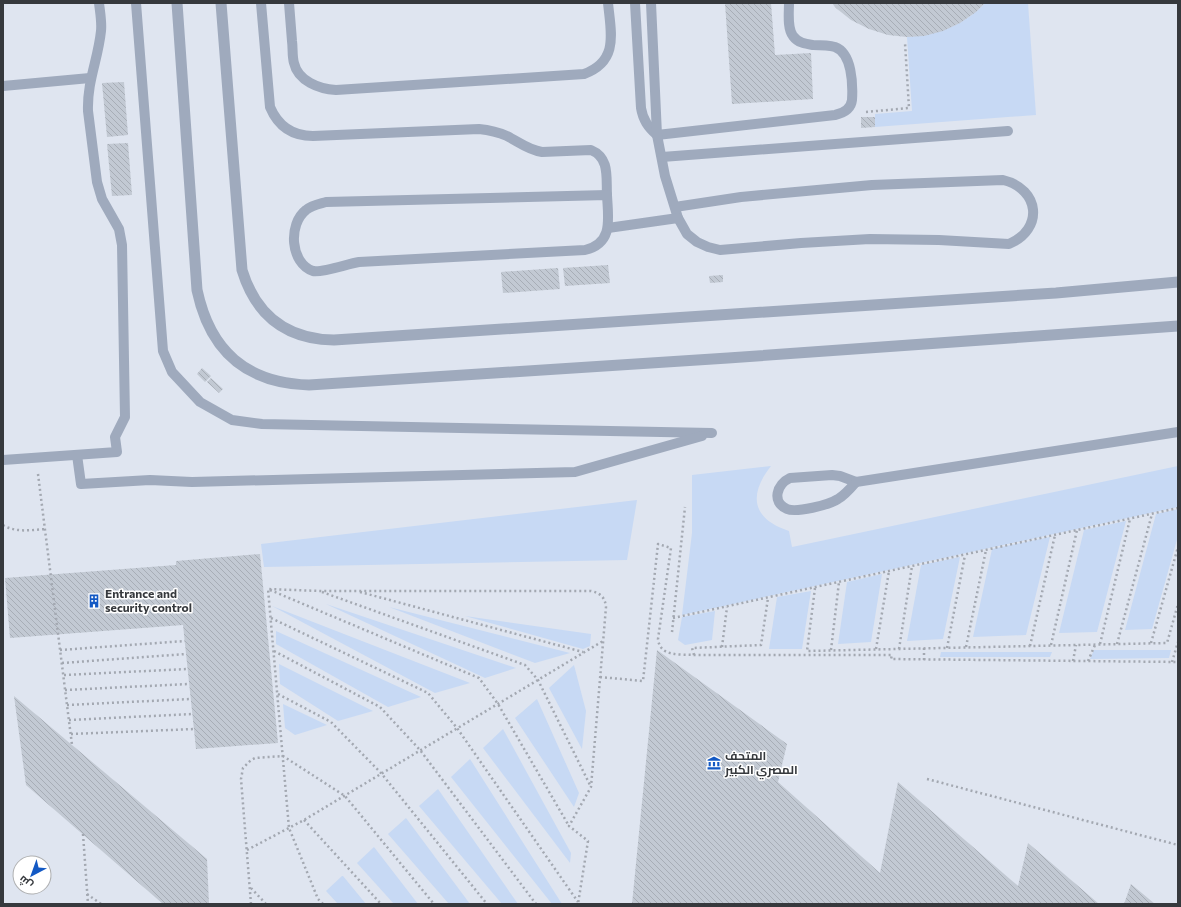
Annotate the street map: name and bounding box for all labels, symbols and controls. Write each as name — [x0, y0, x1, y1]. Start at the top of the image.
place label: Entrance and security control — [105, 586, 192, 614]
building icon: Entrance and security control — [86, 593, 102, 609]
place label: المتحف المصري الكبير — [724, 748, 798, 780]
museum icon: المتحف المصري الكبير — [706, 755, 722, 771]
north arrow — [12, 855, 52, 895]
text: ش — [16, 873, 35, 892]

